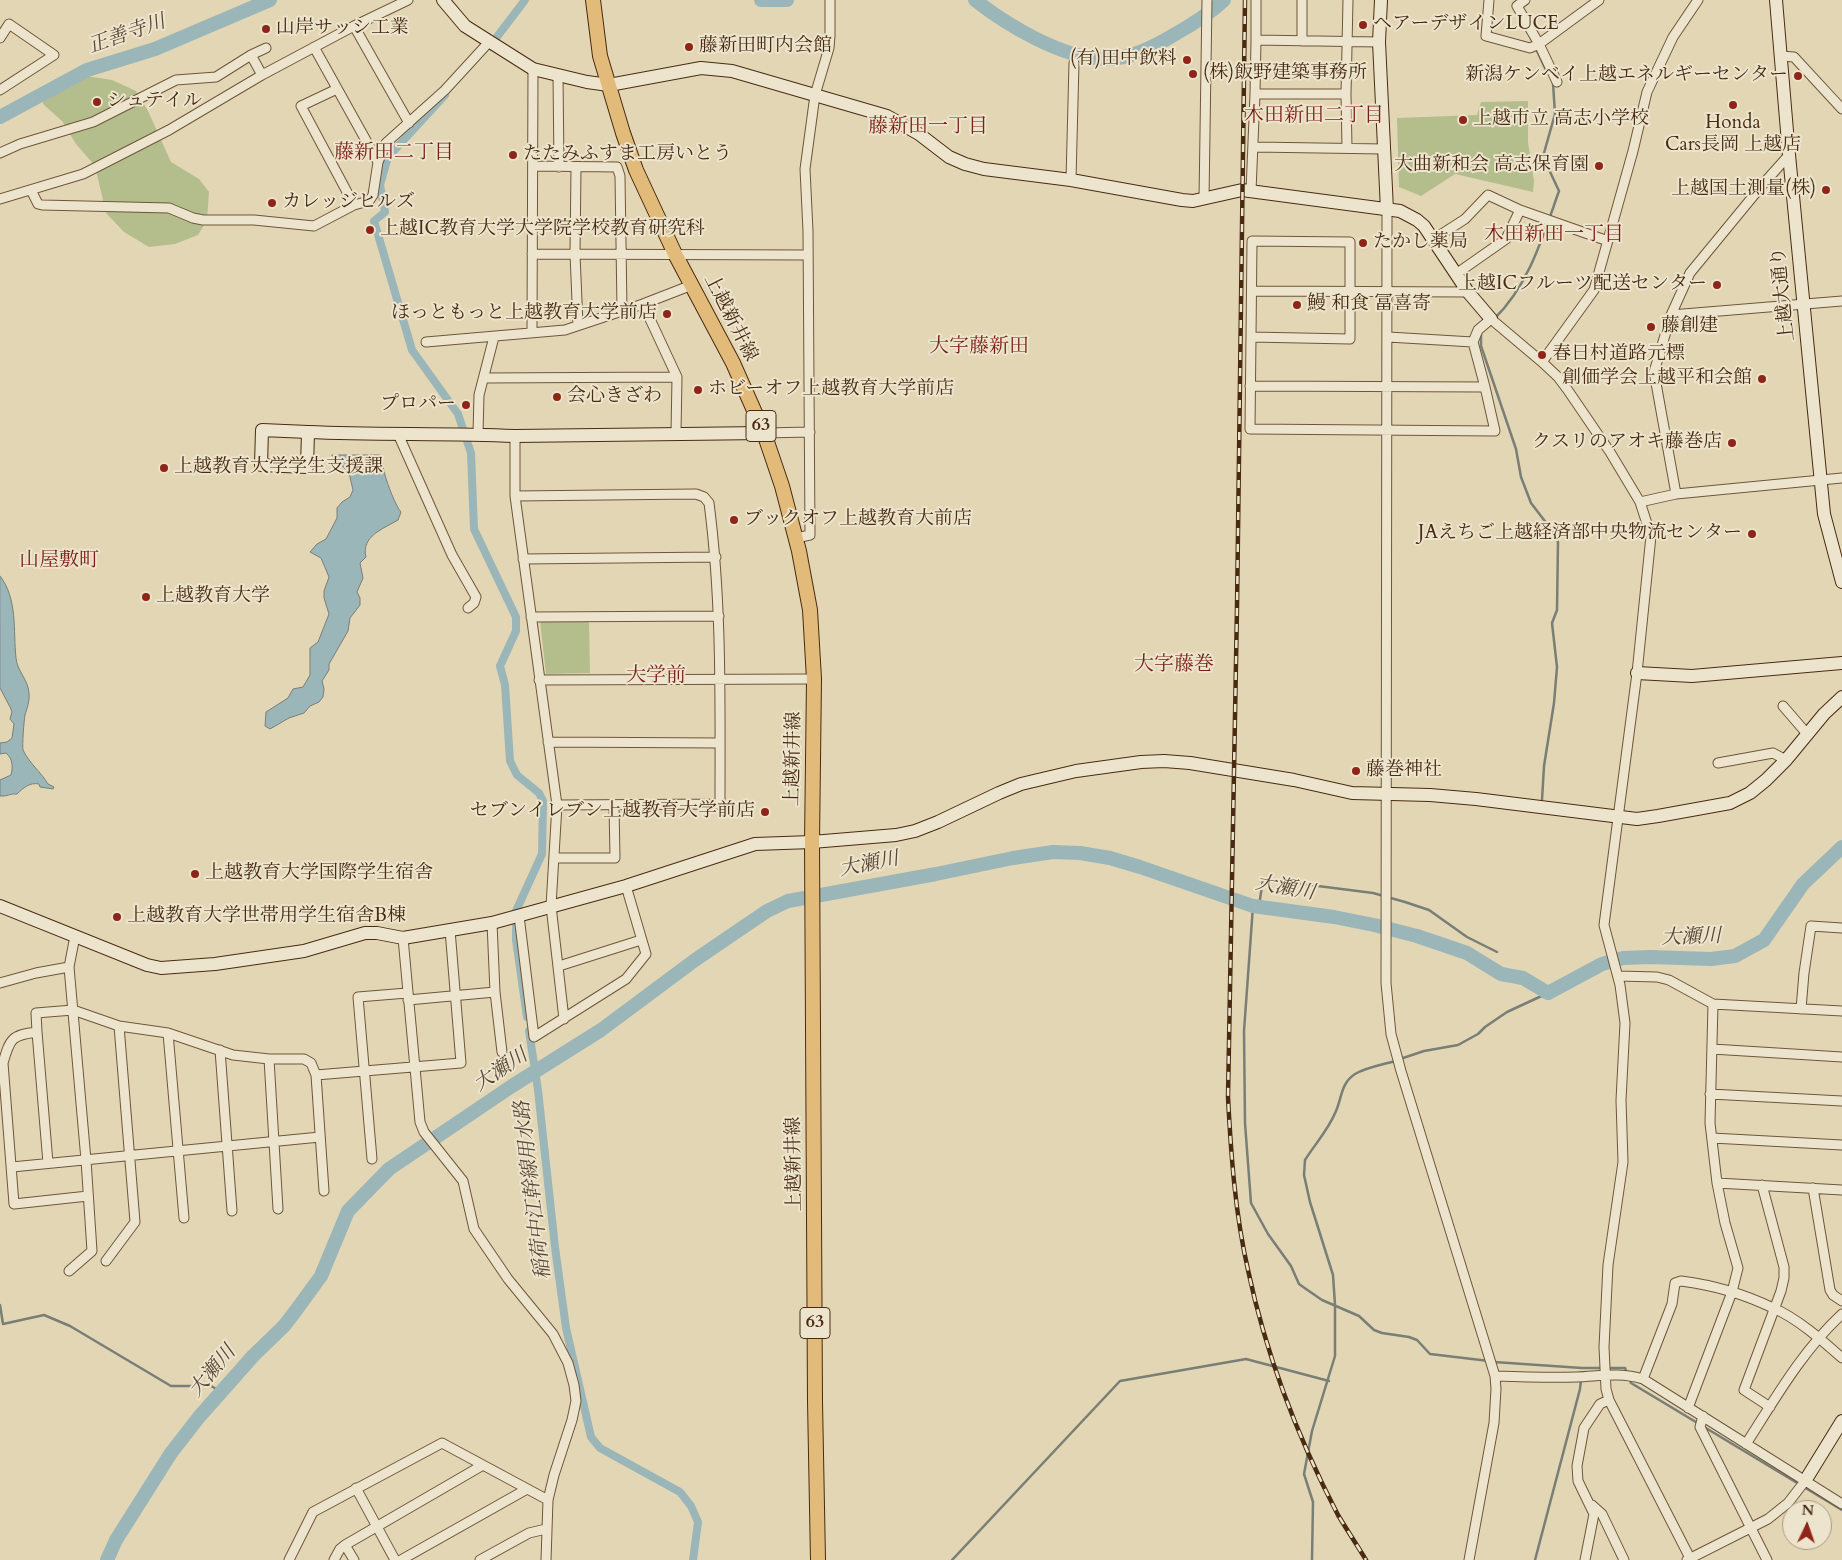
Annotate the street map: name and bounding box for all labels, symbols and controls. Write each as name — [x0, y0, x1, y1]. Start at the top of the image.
water label: 正善寺川 — [85, 11, 169, 59]
place label: ヘアーデザインLUCE — [1373, 14, 1559, 36]
place label: 山岸サッシ工業 — [276, 18, 409, 40]
marker: ヘアーデザインLUCE — [1357, 19, 1369, 31]
marker: 山岸サッシ工業 — [260, 23, 272, 35]
place label: 藤新田町内会館 — [699, 36, 832, 58]
marker: 藤新田町内会館 — [683, 41, 695, 53]
place label: (有)田中飲料 — [1070, 49, 1177, 71]
marker: (有)田中飲料 — [1181, 54, 1193, 66]
place label: (株)飯野建築事務所 — [1203, 63, 1367, 85]
place label: 新潟ケンベイ上越エネルギーセンター — [1465, 65, 1788, 87]
marker: (株)飯野建築事務所 — [1187, 68, 1199, 80]
marker: 新潟ケンベイ上越エネルギーセンター — [1792, 70, 1804, 82]
place label: シュテイル — [107, 91, 202, 113]
marker: シュテイル — [91, 96, 103, 108]
marker: Honda Cars長岡 上越店 — [1727, 99, 1739, 111]
district label: 木田新田二丁目 — [1244, 104, 1384, 128]
place label: 上越市立 高志小学校 — [1473, 109, 1649, 131]
place label: Honda Cars長岡 上越店 — [1665, 113, 1801, 157]
marker: 上越市立 高志小学校 — [1457, 114, 1469, 126]
district label: 藤新田一丁目 — [868, 115, 988, 139]
district label: 藤新田二丁目 — [334, 141, 454, 165]
place label: たたみふすま工房いとう — [523, 144, 732, 166]
marker: たたみふすま工房いとう — [507, 149, 519, 161]
place label: 大曲新和会 高志保育園 — [1394, 155, 1589, 177]
marker: 大曲新和会 高志保育園 — [1593, 160, 1605, 172]
place label: 上越国土測量(株) — [1671, 179, 1816, 201]
marker: 上越国土測量(株) — [1820, 184, 1832, 196]
place label: カレッジヒルズ — [282, 192, 415, 214]
marker: カレッジヒルズ — [266, 197, 278, 209]
place label: 上越IC教育大学大学院学校教育研究科 — [380, 219, 705, 241]
district label: 木田新田一丁目 — [1484, 223, 1624, 247]
marker: 上越IC教育大学大学院学校教育研究科 — [364, 224, 376, 236]
place label: たかし薬局 — [1373, 232, 1468, 254]
marker: たかし薬局 — [1357, 237, 1369, 249]
street label: 上越大通り — [1768, 246, 1800, 342]
street label: 上越新井線 — [698, 271, 762, 365]
place label: 上越ICフルーツ配送センター — [1458, 274, 1707, 296]
marker: 上越ICフルーツ配送センター — [1711, 279, 1723, 291]
place label: 鰻 和食 冨喜寄 — [1307, 294, 1431, 316]
marker: 鰻 和食 冨喜寄 — [1291, 299, 1303, 311]
place label: ほっともっと上越教育大学前店 — [391, 303, 657, 325]
marker: ほっともっと上越教育大学前店 — [661, 308, 673, 320]
place label: 藤創建 — [1661, 316, 1718, 338]
marker: 藤創建 — [1645, 321, 1657, 333]
district label: 大字藤新田 — [929, 335, 1029, 359]
place label: 春日村道路元標 — [1552, 344, 1685, 366]
marker: 春日村道路元標 — [1536, 349, 1548, 361]
place label: 創価学会上越平和会館 — [1562, 368, 1752, 390]
marker: 創価学会上越平和会館 — [1756, 373, 1768, 385]
place label: ホビーオフ上越教育大学前店 — [708, 379, 954, 401]
marker: ホビーオフ上越教育大学前店 — [692, 384, 704, 396]
place label: 会心きざわ — [567, 386, 662, 408]
marker: 会心きざわ — [551, 391, 563, 403]
place label: プロパー — [380, 394, 456, 416]
marker: プロパー — [460, 399, 472, 411]
road number: 63 — [746, 411, 776, 442]
place label: クスリのアオキ藤巻店 — [1532, 432, 1722, 454]
marker: クスリのアオキ藤巻店 — [1726, 437, 1738, 449]
place label: 上越教育大学学生支援課 — [174, 457, 383, 479]
marker: 上越教育大学学生支援課 — [158, 462, 170, 474]
place label: ブックオフ上越教育大前店 — [744, 509, 972, 531]
marker: ブックオフ上越教育大前店 — [728, 514, 740, 526]
place label: JAえちご上越経済部中央物流センター — [1418, 523, 1742, 545]
marker: JAえちご上越経済部中央物流センター — [1746, 528, 1758, 540]
district label: 山屋敷町 — [19, 549, 99, 573]
place label: 上越教育大学 — [156, 586, 270, 608]
marker: 上越教育大学 — [140, 591, 152, 603]
district label: 大字藤巻 — [1134, 653, 1214, 677]
district label: 大学前 — [626, 664, 686, 688]
street label: 上越新井線 — [782, 711, 806, 807]
place label: 藤巻神社 — [1366, 760, 1442, 782]
marker: 藤巻神社 — [1350, 765, 1362, 777]
place label: セブンイレブン上越教育大学前店 — [470, 801, 755, 823]
marker: セブンイレブン上越教育大学前店 — [759, 806, 771, 818]
water label: 大瀬川 — [837, 847, 901, 883]
place label: 上越教育大学国際学生宿舎 — [205, 863, 433, 885]
marker: 上越教育大学国際学生宿舎 — [189, 868, 201, 880]
water label: 大瀬川 — [1253, 872, 1317, 906]
place label: 上越教育大学世帯用学生宿舎B棟 — [127, 906, 406, 928]
marker: 上越教育大学世帯用学生宿舎B棟 — [111, 911, 123, 923]
water label: 大瀬川 — [1661, 925, 1721, 951]
water label: 大瀬川 — [469, 1044, 533, 1098]
water label: 稲荷中江幹線用水路 — [511, 1099, 557, 1281]
street label: 上越新井線 — [783, 1116, 807, 1212]
road number: 63 — [800, 1308, 830, 1339]
water label: 大瀬川 — [185, 1341, 241, 1403]
north arrow — [1782, 1500, 1832, 1550]
text: N — [1801, 1501, 1814, 1520]

